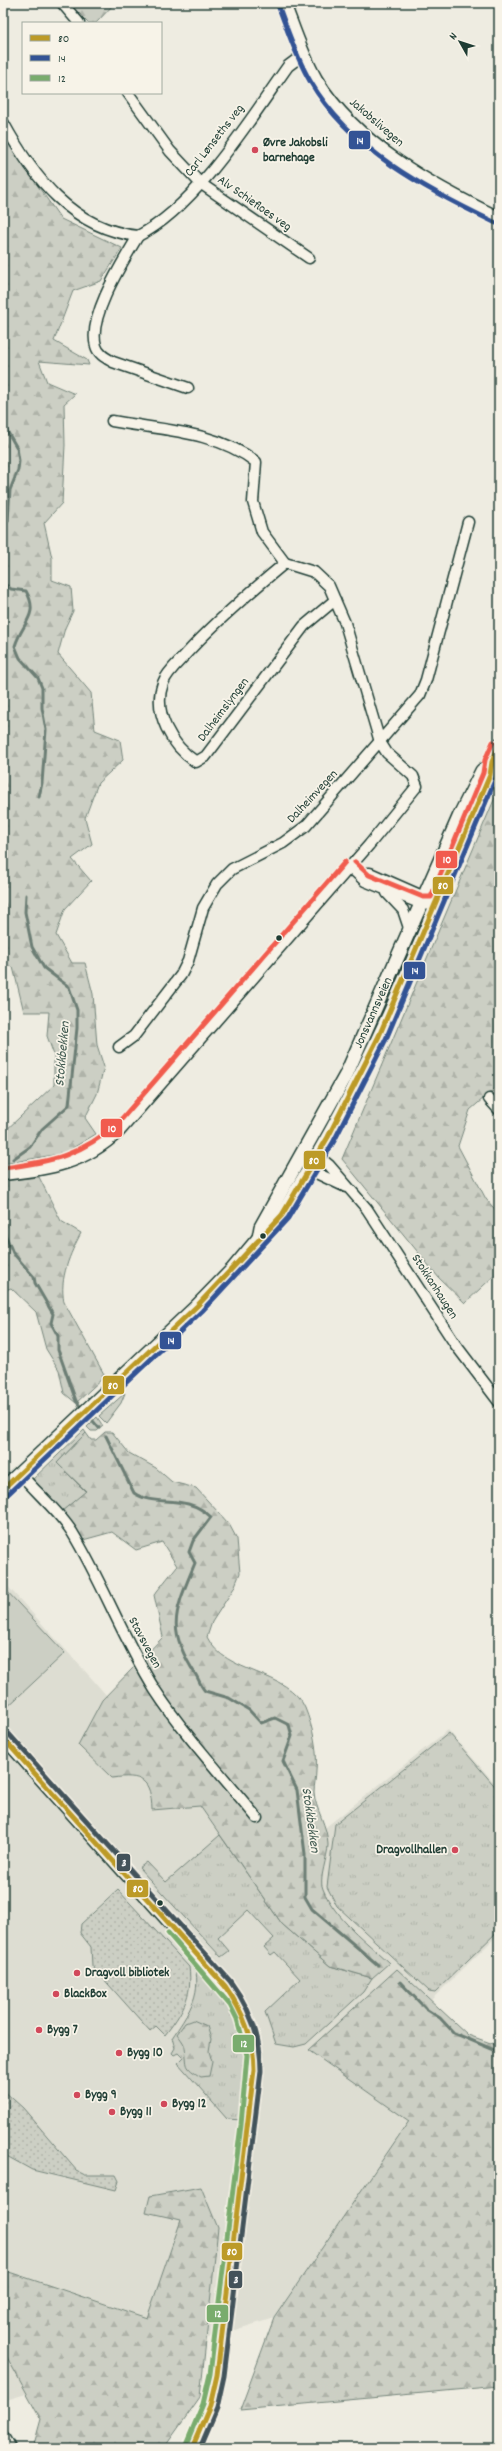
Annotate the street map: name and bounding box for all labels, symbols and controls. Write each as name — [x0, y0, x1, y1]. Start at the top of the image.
legend — [22, 22, 162, 94]
north arrow — [440, 22, 480, 62]
text: N — [446, 29, 462, 44]
text: 80 — [58, 31, 69, 48]
text: 14 — [58, 51, 66, 68]
text: 12 — [58, 71, 66, 88]
street label: Jakobslivegen — [344, 94, 408, 152]
street label: Carl Lønseths veg — [180, 100, 250, 181]
line badge: 14 — [348, 130, 371, 150]
place label: Øvre Jakobsli barnehage — [263, 134, 328, 168]
text: 14 — [357, 134, 363, 150]
marker: Øvre Jakobsli barnehage — [250, 145, 260, 155]
street label: Alv Schiefloes veg — [213, 171, 295, 237]
street label: Dalheimslyngen — [193, 674, 255, 746]
street label: Dalheimvegen — [283, 766, 343, 828]
line badge: 10 — [435, 850, 458, 869]
text: 10 — [443, 853, 451, 869]
line badge: 80 — [432, 876, 454, 895]
text: 80 — [438, 879, 448, 895]
unlabelled marker — [274, 933, 284, 943]
line badge: 14 — [403, 961, 426, 980]
text: 14 — [412, 964, 418, 980]
street label: Jonsvannsveien — [350, 974, 398, 1052]
water label: Stokkbekken — [50, 1020, 76, 1087]
line badge: 10 — [100, 1118, 123, 1138]
text: 10 — [108, 1122, 116, 1138]
line badge: 80 — [303, 1150, 326, 1170]
text: 80 — [309, 1154, 319, 1170]
unlabelled marker — [258, 1231, 268, 1241]
street label: Stokkanhaugen — [406, 1251, 462, 1323]
line badge: 14 — [159, 1331, 182, 1350]
text: 14 — [168, 1334, 174, 1350]
line badge: 80 — [102, 1375, 125, 1395]
text: 80 — [108, 1379, 118, 1395]
street label: Stavsvegen — [122, 1614, 166, 1672]
water label: Stokkbekken — [296, 1786, 325, 1854]
place label: Dragvollhallen — [376, 1841, 447, 1860]
marker: Dragvollhallen — [450, 1845, 460, 1855]
line badge: 3 — [116, 1853, 131, 1872]
text: 3 — [122, 1856, 127, 1872]
line badge: 80 — [126, 1879, 149, 1898]
text: 80 — [133, 1882, 143, 1898]
unlabelled marker — [155, 1898, 165, 1908]
place label: Dragvoll bibliotek — [85, 1964, 170, 1983]
marker: Dragvoll bibliotek — [72, 1968, 82, 1978]
place label: BlackBox — [64, 1985, 107, 2004]
marker: BlackBox — [51, 1989, 61, 1999]
place label: Bygg 7 — [47, 2021, 78, 2040]
marker: Bygg 7 — [34, 2025, 44, 2035]
line badge: 12 — [232, 2034, 255, 2053]
text: 12 — [240, 2037, 248, 2053]
place label: Bygg 10 — [127, 2044, 163, 2063]
marker: Bygg 10 — [114, 2048, 124, 2058]
place label: Bygg 9 — [85, 2086, 117, 2105]
marker: Bygg 9 — [72, 2090, 82, 2100]
place label: Bygg 12 — [172, 2095, 207, 2114]
marker: Bygg 12 — [159, 2099, 169, 2109]
place label: Bygg 11 — [120, 2103, 152, 2122]
marker: Bygg 11 — [107, 2107, 117, 2117]
line badge: 80 — [221, 2242, 243, 2261]
text: 80 — [227, 2245, 237, 2261]
line badge: 3 — [228, 2270, 243, 2289]
text: 3 — [234, 2273, 239, 2289]
line badge: 12 — [206, 2304, 229, 2323]
text: 12 — [214, 2307, 222, 2323]

